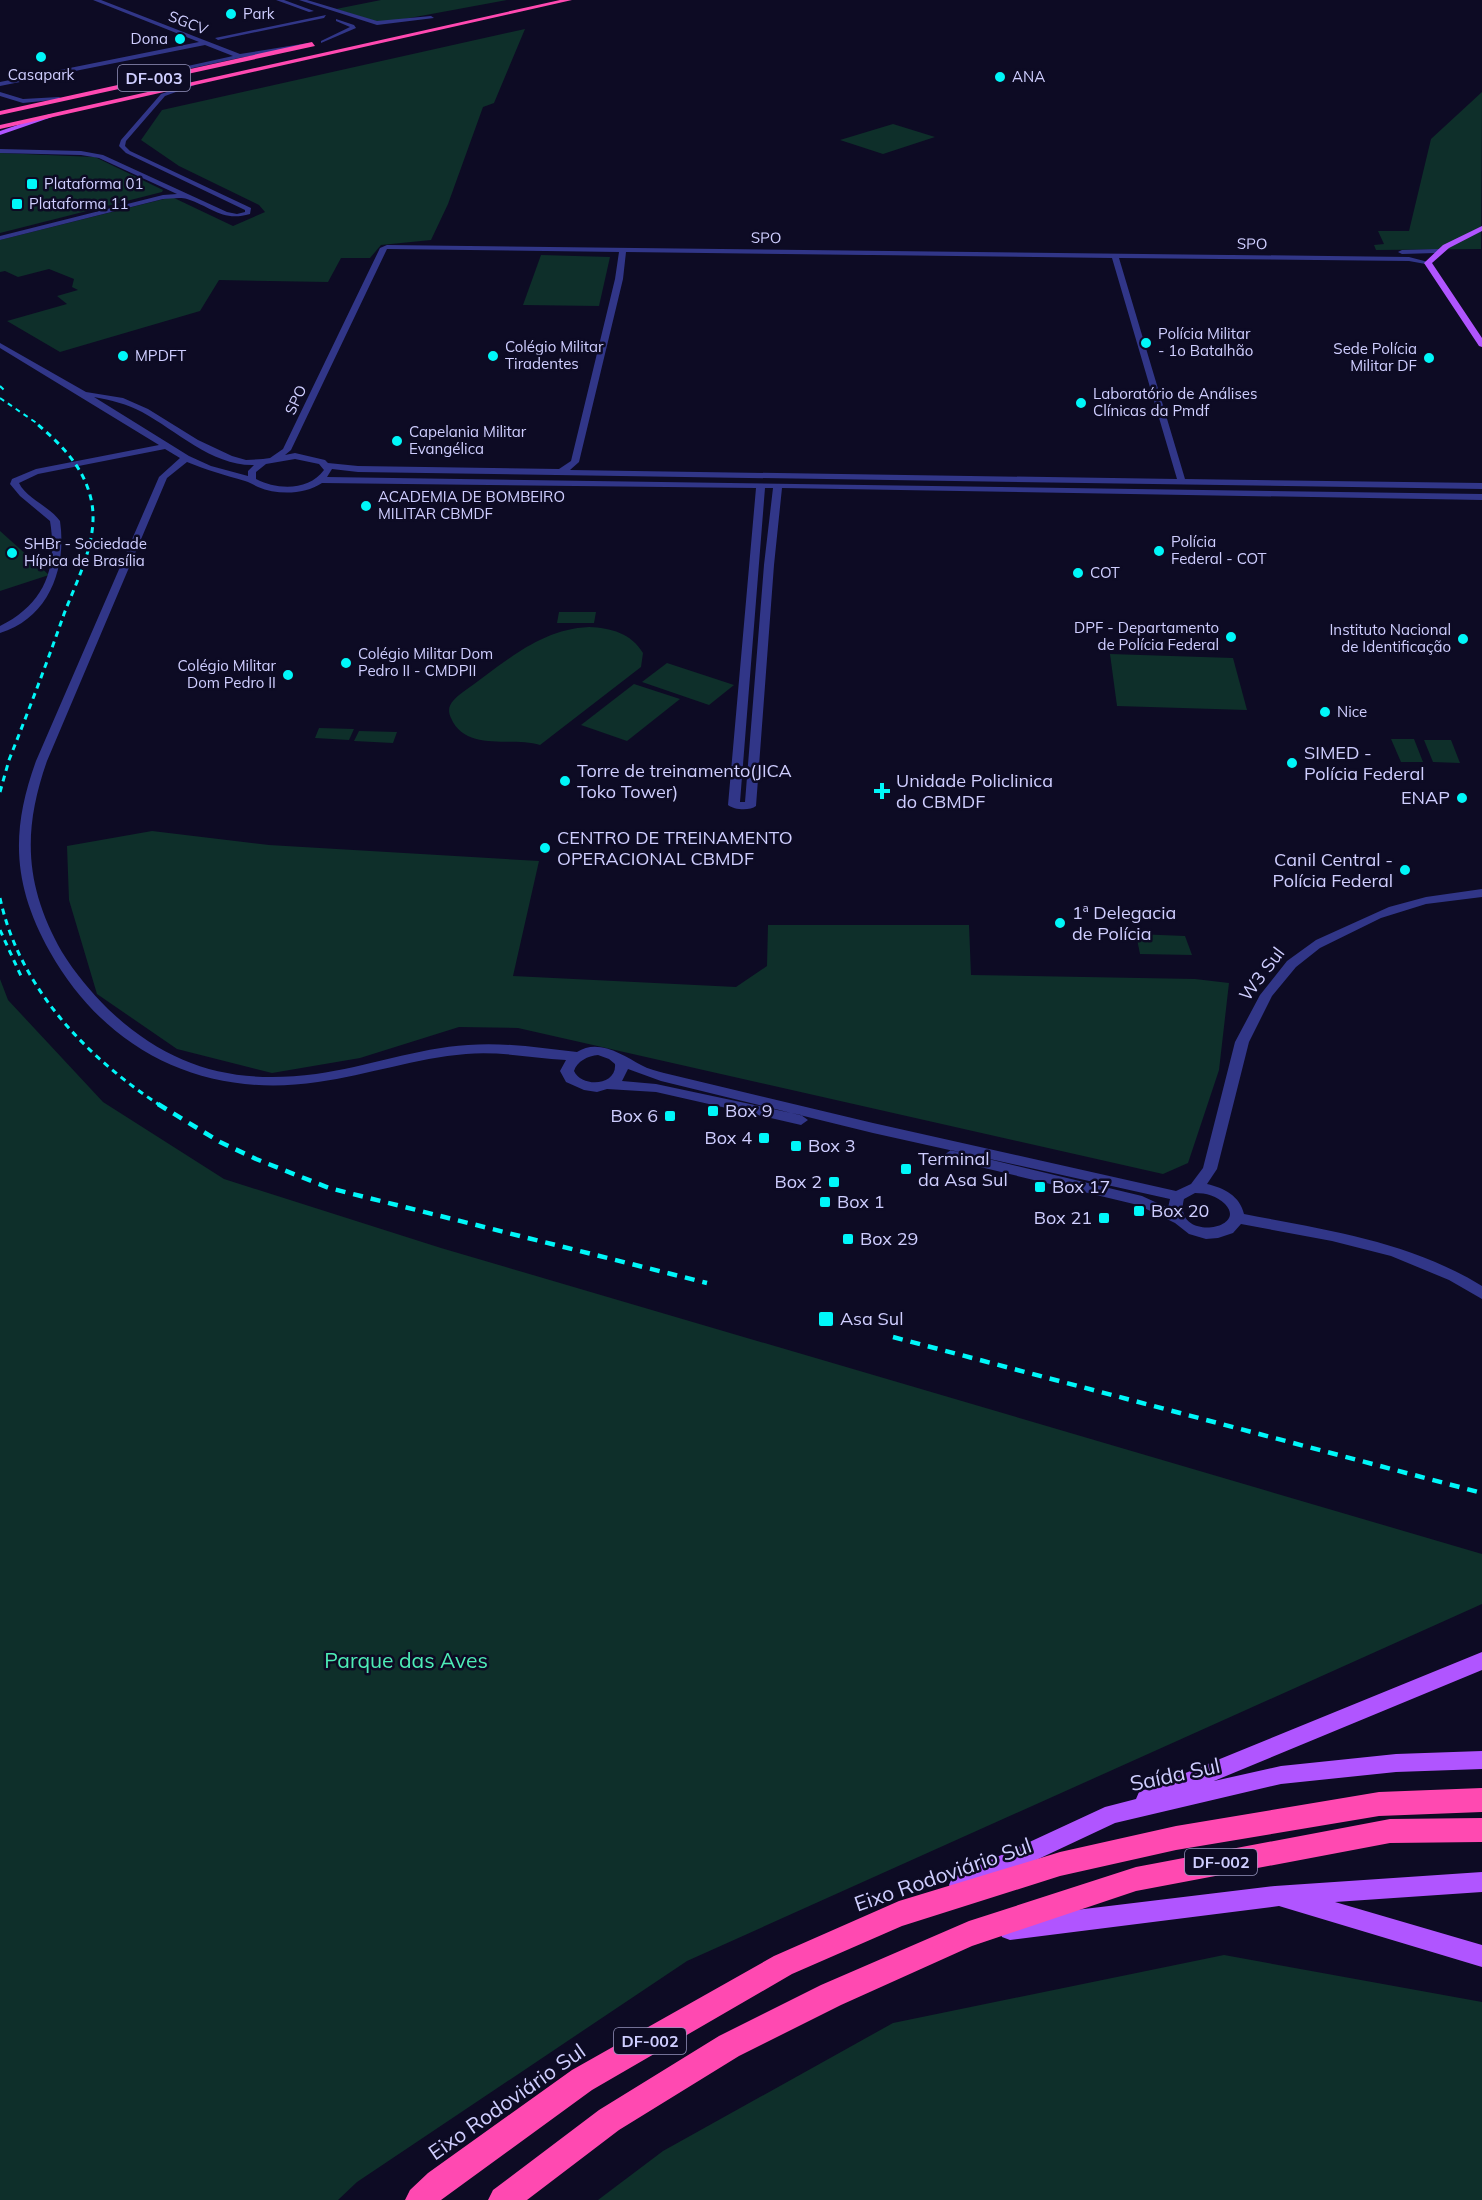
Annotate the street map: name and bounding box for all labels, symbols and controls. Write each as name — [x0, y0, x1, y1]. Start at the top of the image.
place label: Park — [243, 4, 275, 23]
street label: SGCV — [166, 6, 211, 39]
marker: Park — [224, 7, 238, 21]
place label: Dona — [130, 29, 168, 48]
marker: Dona — [173, 32, 187, 46]
marker: Casapark — [34, 50, 48, 64]
place label: Casapark — [8, 65, 75, 84]
road number: DF-003 — [118, 65, 190, 91]
place label: ANA — [1012, 67, 1045, 86]
marker: ANA — [993, 70, 1007, 84]
place label: Plataforma 01 — [44, 174, 144, 193]
marker: Plataforma 01 — [25, 177, 39, 191]
place label: Plataforma 11 — [29, 194, 129, 213]
marker: Plataforma 11 — [10, 197, 24, 211]
street label: SPO — [751, 228, 781, 247]
street label: SPO — [1237, 234, 1267, 253]
place label: Polícia Militar - 1o Batalhão — [1158, 324, 1253, 360]
marker: Polícia Militar - 1o Batalhão — [1139, 336, 1153, 350]
place label: Colégio Militar Tiradentes — [505, 337, 604, 373]
place label: Sede Polícia Militar DF — [1333, 339, 1417, 375]
place label: MPDFT — [135, 346, 186, 365]
marker: MPDFT — [116, 349, 130, 363]
marker: Colégio Militar Tiradentes — [486, 349, 500, 363]
marker: Sede Polícia Militar DF — [1422, 351, 1436, 365]
street label: SPO — [280, 382, 311, 418]
place label: Laboratório de Análises Clínicas da Pmdf — [1093, 384, 1257, 420]
marker: Laboratório de Análises Clínicas da Pmdf — [1074, 396, 1088, 410]
place label: Capelania Militar Evangélica — [409, 422, 527, 458]
marker: Capelania Militar Evangélica — [390, 434, 404, 448]
place label: ACADEMIA DE BOMBEIRO MILITAR CBMDF — [378, 487, 565, 523]
marker: ACADEMIA DE BOMBEIRO MILITAR CBMDF — [359, 499, 373, 513]
place label: Polícia Federal - COT — [1171, 532, 1267, 568]
place label: SHBr - Sociedade Hípica de Brasília — [24, 534, 147, 570]
marker: Polícia Federal - COT — [1152, 544, 1166, 558]
marker: SHBr - Sociedade Hípica de Brasília — [5, 546, 19, 560]
place label: COT — [1090, 563, 1120, 582]
marker: COT — [1071, 566, 1085, 580]
place label: DPF - Departamento de Polícia Federal — [1074, 618, 1219, 654]
place label: Instituto Nacional de Identificação — [1329, 620, 1451, 656]
marker: DPF - Departamento de Polícia Federal — [1224, 630, 1238, 644]
marker: Instituto Nacional de Identificação — [1456, 632, 1470, 646]
place label: Colégio Militar Dom Pedro II - CMDPII — [358, 644, 493, 680]
place label: Colégio Militar Dom Pedro II — [178, 656, 277, 692]
marker: Colégio Militar Dom Pedro II - CMDPII — [339, 656, 353, 670]
marker: Colégio Militar Dom Pedro II — [281, 668, 295, 682]
place label: Nice — [1337, 702, 1367, 721]
marker: Nice — [1318, 705, 1332, 719]
place label: SIMED - Polícia Federal — [1304, 741, 1425, 785]
marker: SIMED - Polícia Federal — [1285, 756, 1299, 770]
place label: Torre de treinamento(JICA Toko Tower) — [577, 759, 792, 803]
place label: Unidade Policlinica do CBMDF — [896, 769, 1053, 813]
marker: Torre de treinamento(JICA Toko Tower) — [558, 774, 572, 788]
marker: Unidade Policlinica do CBMDF — [873, 782, 891, 800]
place label: ENAP — [1401, 786, 1450, 809]
marker: ENAP — [1455, 791, 1469, 805]
place label: CENTRO DE TREINAMENTO OPERACIONAL CBMDF — [557, 826, 793, 870]
marker: CENTRO DE TREINAMENTO OPERACIONAL CBMDF — [538, 841, 552, 855]
place label: Canil Central - Polícia Federal — [1272, 848, 1393, 892]
marker: Canil Central - Polícia Federal — [1398, 863, 1412, 877]
place label: 1ª Delegacia de Polícia — [1072, 901, 1176, 945]
marker: 1ª Delegacia de Polícia — [1053, 916, 1067, 930]
street label: W3 Sul — [1234, 942, 1289, 1005]
place label: Box 9 — [725, 1099, 772, 1122]
place label: Box 6 — [611, 1104, 658, 1127]
marker: Box 9 — [706, 1104, 720, 1118]
marker: Box 6 — [663, 1109, 677, 1123]
place label: Box 4 — [705, 1126, 752, 1149]
marker: Box 4 — [757, 1131, 771, 1145]
place label: Box 3 — [808, 1134, 855, 1157]
marker: Box 3 — [789, 1139, 803, 1153]
place label: Terminal da Asa Sul — [918, 1147, 1008, 1191]
marker: Terminal da Asa Sul — [899, 1162, 913, 1176]
place label: Box 2 — [775, 1170, 822, 1193]
marker: Box 2 — [827, 1175, 841, 1189]
place label: Box 17 — [1052, 1175, 1110, 1198]
marker: Box 17 — [1033, 1180, 1047, 1194]
place label: Box 1 — [837, 1190, 884, 1213]
marker: Box 1 — [818, 1195, 832, 1209]
place label: Box 20 — [1151, 1199, 1209, 1222]
marker: Box 20 — [1132, 1204, 1146, 1218]
place label: Box 21 — [1034, 1206, 1092, 1229]
marker: Box 21 — [1097, 1211, 1111, 1225]
place label: Box 29 — [860, 1227, 918, 1250]
marker: Box 29 — [841, 1232, 855, 1246]
place label: Asa Sul — [840, 1307, 903, 1330]
marker: Asa Sul — [817, 1310, 835, 1328]
park label: Parque das Aves — [324, 1647, 488, 1673]
street label: Saída Sul — [1127, 1752, 1222, 1796]
street label: Eixo Rodoviário Sul — [851, 1832, 1035, 1917]
road number: DF-002 — [1185, 1849, 1257, 1875]
road number: DF-002 — [614, 2028, 686, 2054]
street label: Eixo Rodoviário Sul — [423, 2037, 590, 2165]

